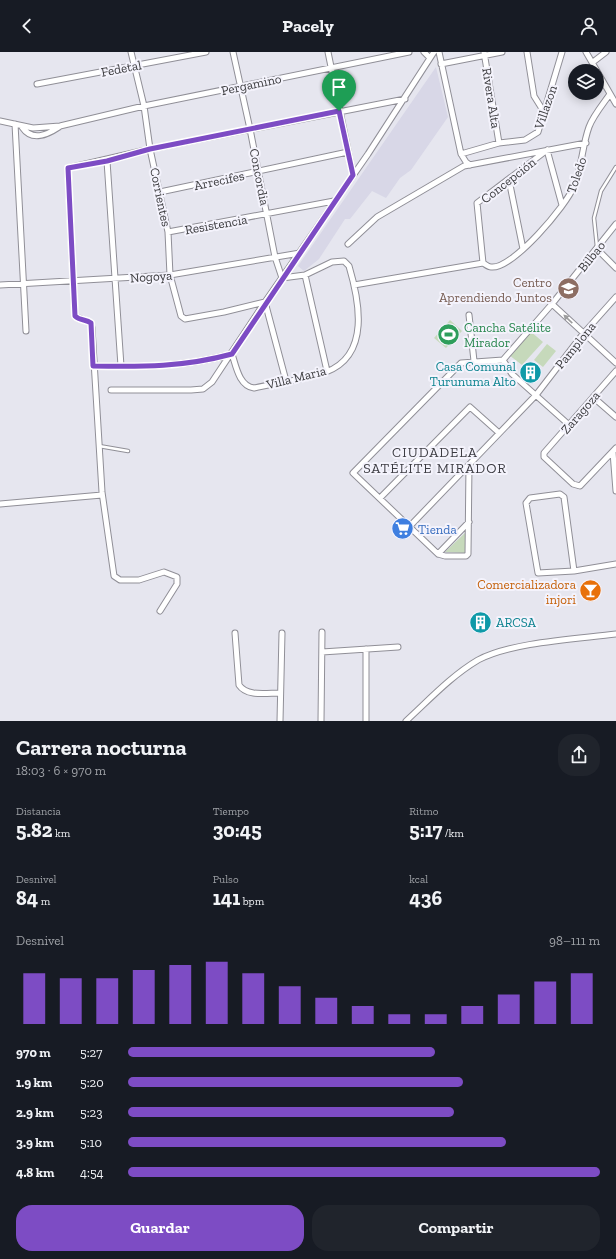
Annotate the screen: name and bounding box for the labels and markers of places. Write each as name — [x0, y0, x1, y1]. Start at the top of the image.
pin — [322, 70, 356, 111]
place label: Centro Aprendiendo Juntos — [439, 275, 552, 305]
school or university icon: Centro Aprendiendo Juntos — [555, 276, 581, 302]
place label: Cancha Satélite Mirador — [464, 320, 551, 350]
sports icon: Cancha Satélite Mirador — [435, 321, 461, 347]
place label: Casa Comunal Turunuma Alto — [430, 359, 517, 389]
building icon: Casa Comunal Turunuma Alto — [518, 360, 544, 386]
supermarket icon: Tienda — [389, 516, 415, 542]
place label: Tienda — [418, 522, 457, 537]
place label: Comercializadora injori — [477, 577, 577, 608]
bar icon: Comercializadora injori — [578, 578, 604, 604]
building icon: ARCSA — [467, 609, 493, 635]
place label: ARCSA — [496, 615, 536, 630]

